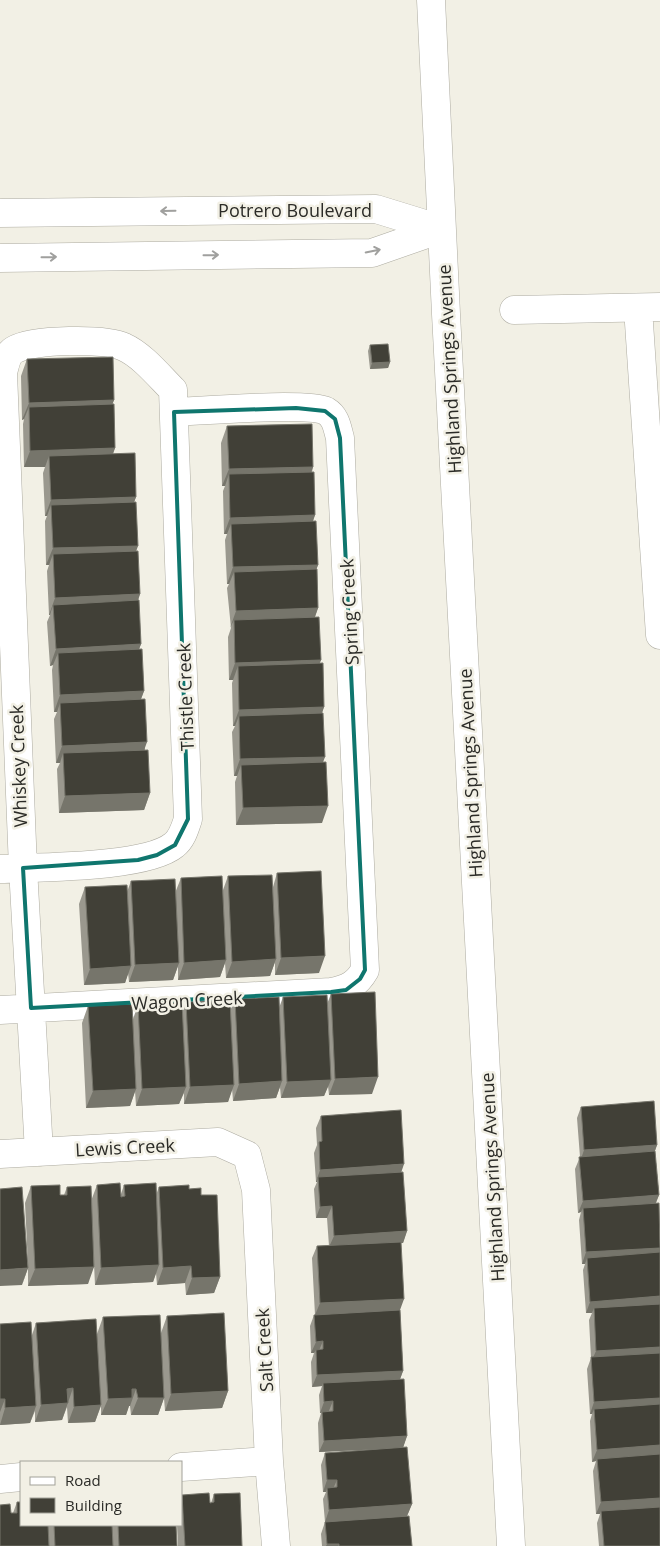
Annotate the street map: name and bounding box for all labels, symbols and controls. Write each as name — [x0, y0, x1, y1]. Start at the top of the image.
street label: Potrero Boulevard — [218, 198, 372, 222]
one-way arrow — [160, 206, 176, 216]
one-way arrow — [365, 246, 381, 256]
one-way arrow — [202, 250, 219, 260]
one-way arrow — [40, 252, 56, 262]
street label: Highland Springs Avenue — [432, 264, 466, 474]
street label: Spring Creek — [334, 558, 364, 666]
street label: Thistle Creek — [171, 642, 199, 751]
street label: Highland Springs Avenue — [453, 668, 487, 878]
street label: Whiskey Creek — [4, 704, 32, 828]
street label: Wagon Creek — [131, 985, 244, 1015]
street label: Highland Springs Avenue — [475, 1072, 509, 1282]
street label: Lewis Creek — [75, 1132, 176, 1162]
street label: Salt Creek — [250, 1307, 278, 1393]
legend — [20, 1461, 182, 1526]
text: Road — [65, 1470, 101, 1490]
text: Building — [65, 1495, 122, 1515]

